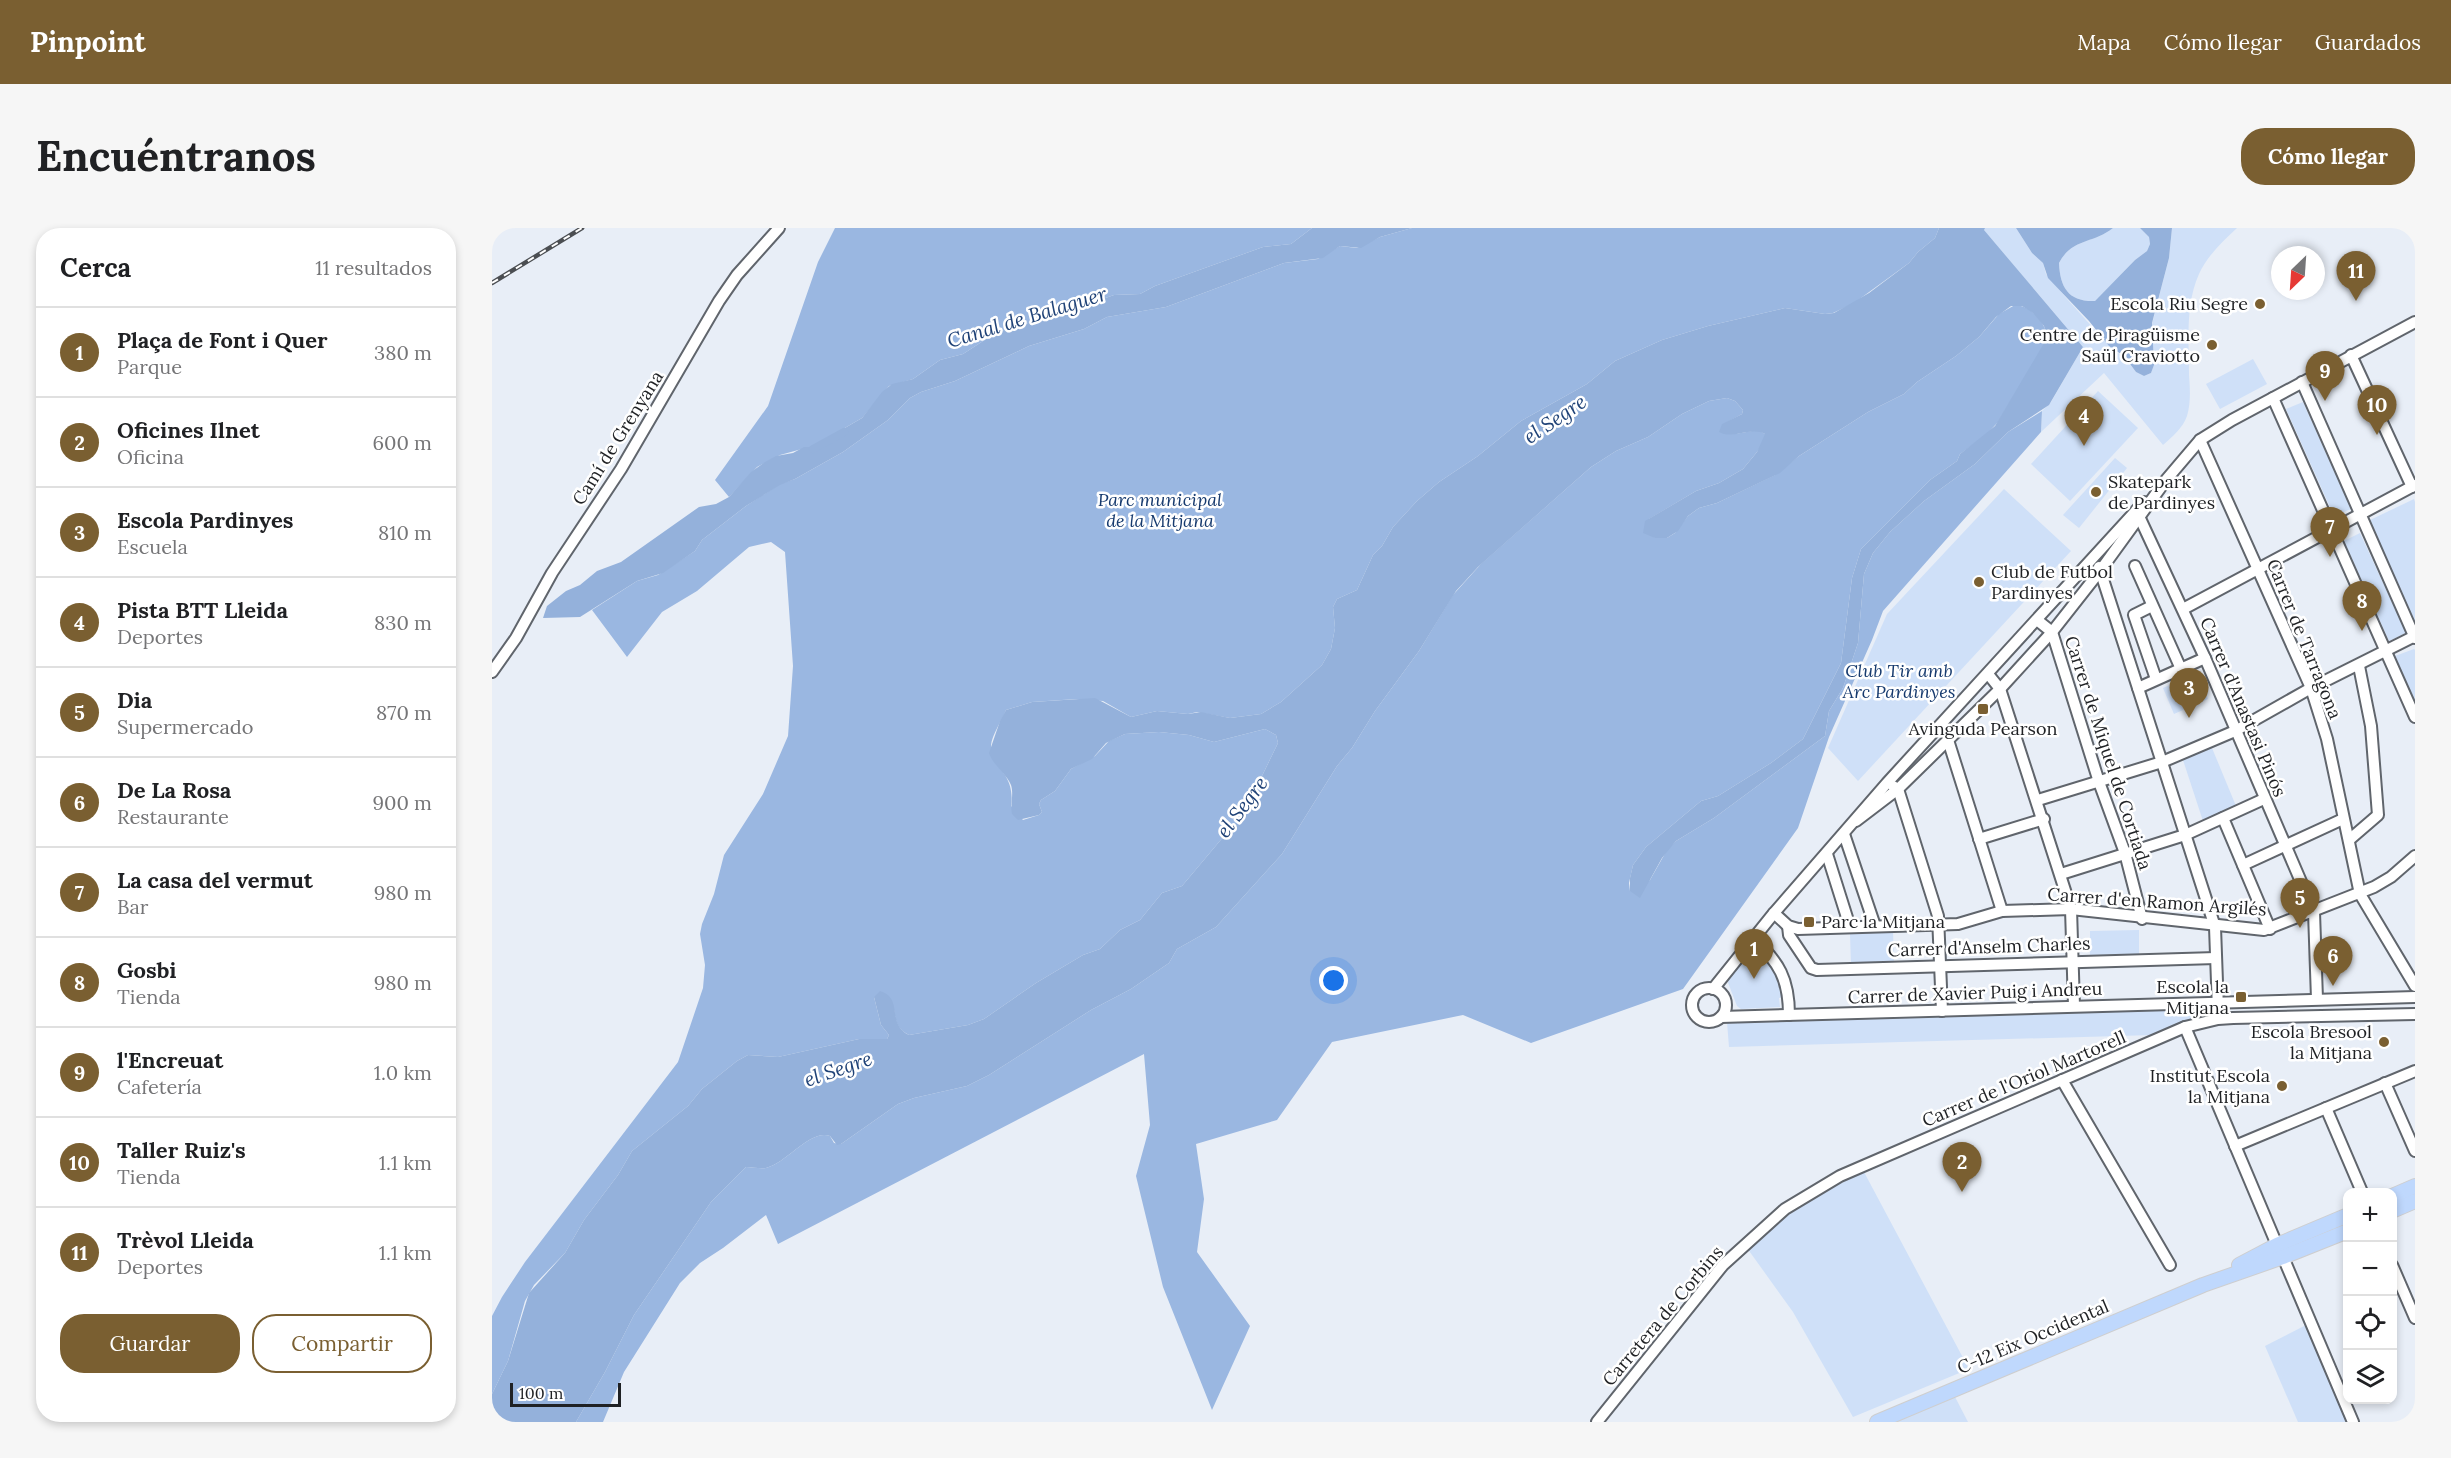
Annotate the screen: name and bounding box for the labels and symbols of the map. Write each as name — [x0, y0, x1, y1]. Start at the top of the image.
north arrow — [2271, 246, 2325, 300]
pin: 11 — [2336, 251, 2376, 301]
water label: Canal de Balaguer — [944, 280, 1111, 353]
place label: Escola Riu Segre — [2110, 292, 2248, 315]
marker: Escola Riu Segre — [2253, 297, 2267, 311]
place label: Centre de Piragüisme Saül Craviotto — [2020, 323, 2200, 367]
marker: Centre de Piragüisme Saül Craviotto — [2205, 338, 2219, 352]
pin: 9 — [2306, 352, 2344, 401]
street label: Camí de Grenyana — [567, 366, 668, 509]
pin: 10 — [2358, 386, 2396, 435]
water label: el Segre — [1519, 389, 1591, 449]
pin: 4 — [2064, 396, 2104, 446]
place label: Skatepark de Pardinyes — [2108, 470, 2215, 514]
marker: Skatepark de Pardinyes — [2089, 485, 2103, 499]
park label: Parc municipal de la Mitjana — [1098, 488, 1222, 532]
pin: 7 — [2310, 508, 2350, 557]
street label: Carrer de Tarragona — [2262, 555, 2347, 722]
place label: Club de Futbol Pardinyes — [1991, 560, 2113, 604]
marker: Club de Futbol Pardinyes — [1972, 575, 1986, 589]
pin: 8 — [2342, 582, 2382, 631]
street label: Carrer d'Anastasi Pinós — [2195, 613, 2292, 800]
street label: Carrer de Miquel de Cortiada — [2060, 633, 2157, 873]
park label: Club Tir amb Arc Pardinyes — [1841, 659, 1956, 703]
pin: 3 — [2170, 668, 2208, 718]
marker: Avinguda Pearson — [1976, 702, 1990, 716]
place label: Avinguda Pearson — [1908, 717, 2057, 740]
water label: el Segre — [1211, 771, 1273, 842]
pin: 5 — [2280, 878, 2320, 928]
street label: Carrer d'en Ramon Argilés — [2047, 882, 2267, 921]
place label: Parc la Mitjana — [1821, 910, 1945, 933]
marker: Parc la Mitjana — [1802, 915, 1816, 929]
pin: 1 — [1734, 930, 1774, 979]
street label: Carrer d'Anselm Charles — [1887, 931, 2091, 962]
pin: 6 — [2314, 936, 2352, 986]
your location — [1319, 966, 1348, 995]
place label: Escola la Mitjana — [2156, 975, 2229, 1019]
street label: Carrer de Xavier Puig i Andreu — [1847, 977, 2103, 1008]
marker: Escola la Mitjana — [2234, 990, 2248, 1004]
place label: Escola Bresool la Mitjana — [2251, 1020, 2372, 1064]
street label: Carrer de l'Oriol Martorell — [1918, 1025, 2129, 1132]
marker: Escola Bresool la Mitjana — [2377, 1035, 2391, 1049]
water label: el Segre — [801, 1045, 875, 1092]
place label: Institut Escola la Mitjana — [2149, 1064, 2270, 1108]
marker: Institut Escola la Mitjana — [2275, 1079, 2289, 1093]
pin: 2 — [1942, 1142, 1982, 1192]
street label: Carretera de Corbins — [1597, 1241, 1728, 1391]
street label: C-12 Eix Occidental — [1953, 1294, 2112, 1379]
scale bar — [510, 1380, 621, 1408]

